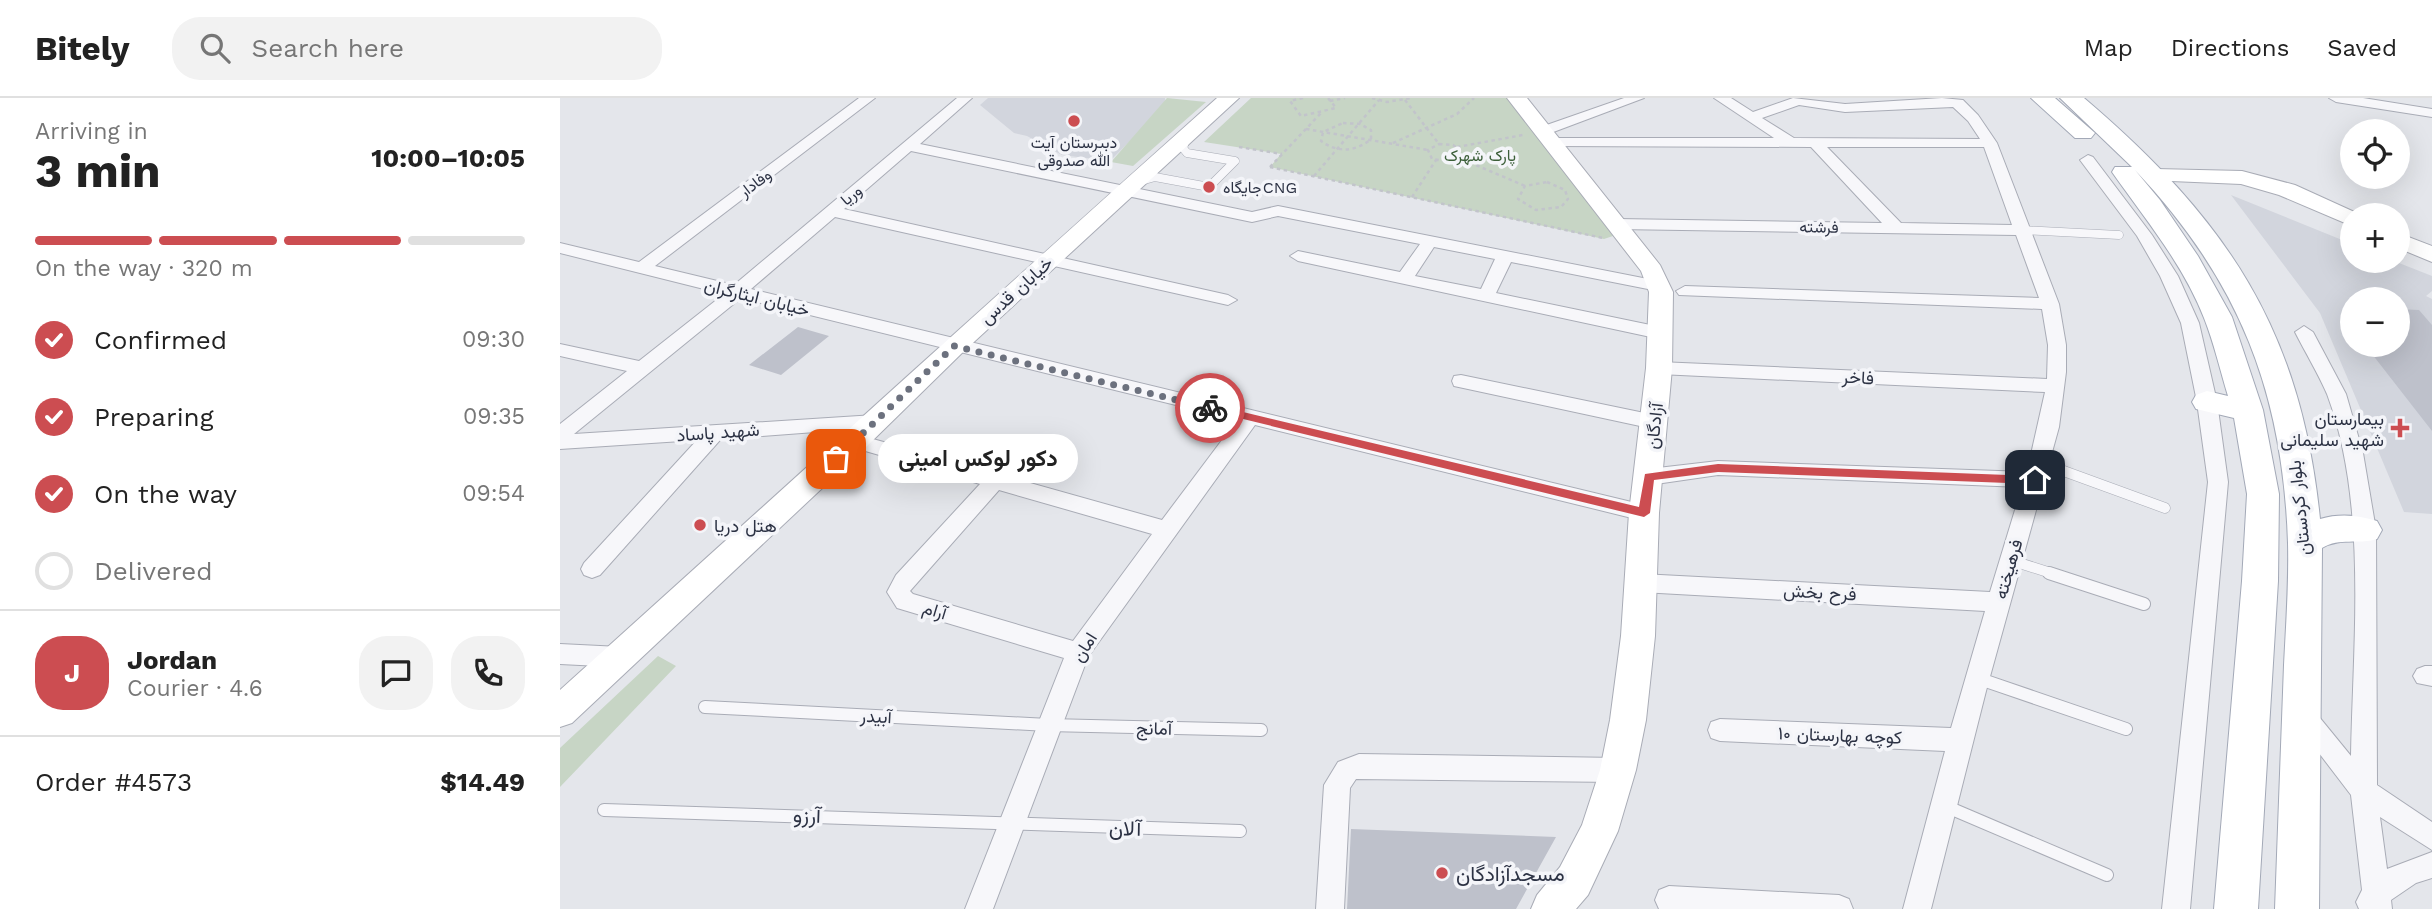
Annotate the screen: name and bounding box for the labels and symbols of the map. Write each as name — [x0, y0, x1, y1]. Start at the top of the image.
marker: دبیرستان آیت الله صدوقی — [1066, 113, 1082, 129]
place label: دبیرستان آیت الله صدوقی — [1031, 133, 1117, 171]
park label: پارک شهرک — [1444, 146, 1516, 167]
street label: وفادار — [734, 165, 775, 203]
place label: جایگاهCNG — [1223, 178, 1297, 197]
marker: جایگاهCNG — [1201, 179, 1217, 195]
street label: وریا — [837, 181, 866, 210]
street label: فرشته — [1799, 217, 1839, 238]
street label: خیابان قدس — [975, 252, 1057, 329]
street label: خیابان ایثارگران — [702, 274, 812, 321]
street label: فاخر — [1840, 366, 1875, 389]
courier — [1175, 373, 1245, 443]
street label: آزادگان — [1641, 400, 1668, 450]
place label: بیمارستان شهید سلیمانی — [2280, 408, 2384, 451]
marker: بیمارستان شهید سلیمانی — [2390, 418, 2410, 438]
street label: شهید پاساد — [676, 419, 760, 447]
pin — [806, 429, 866, 489]
callout: دکور لوکس امینی — [878, 434, 1078, 484]
pin — [2005, 450, 2065, 510]
street label: بلوار کردستان — [2284, 459, 2315, 557]
place label: هتل دریا — [714, 515, 777, 537]
marker: هتل دریا — [692, 517, 708, 533]
street label: فرهیخته — [1989, 537, 2028, 602]
street label: فرح بخش — [1783, 580, 1857, 606]
street label: آرام — [920, 596, 951, 626]
street label: امان — [1067, 628, 1101, 666]
street label: آبیدر — [859, 705, 894, 728]
street label: آمانج — [1136, 717, 1174, 741]
street label: کوچه بهارستان ۱۰ — [1778, 722, 1902, 750]
street label: آرزو — [793, 802, 824, 829]
street label: آلان — [1109, 815, 1144, 841]
place label: مسجدآزادگان — [1456, 861, 1565, 887]
marker: مسجدآزادگان — [1434, 865, 1450, 881]

